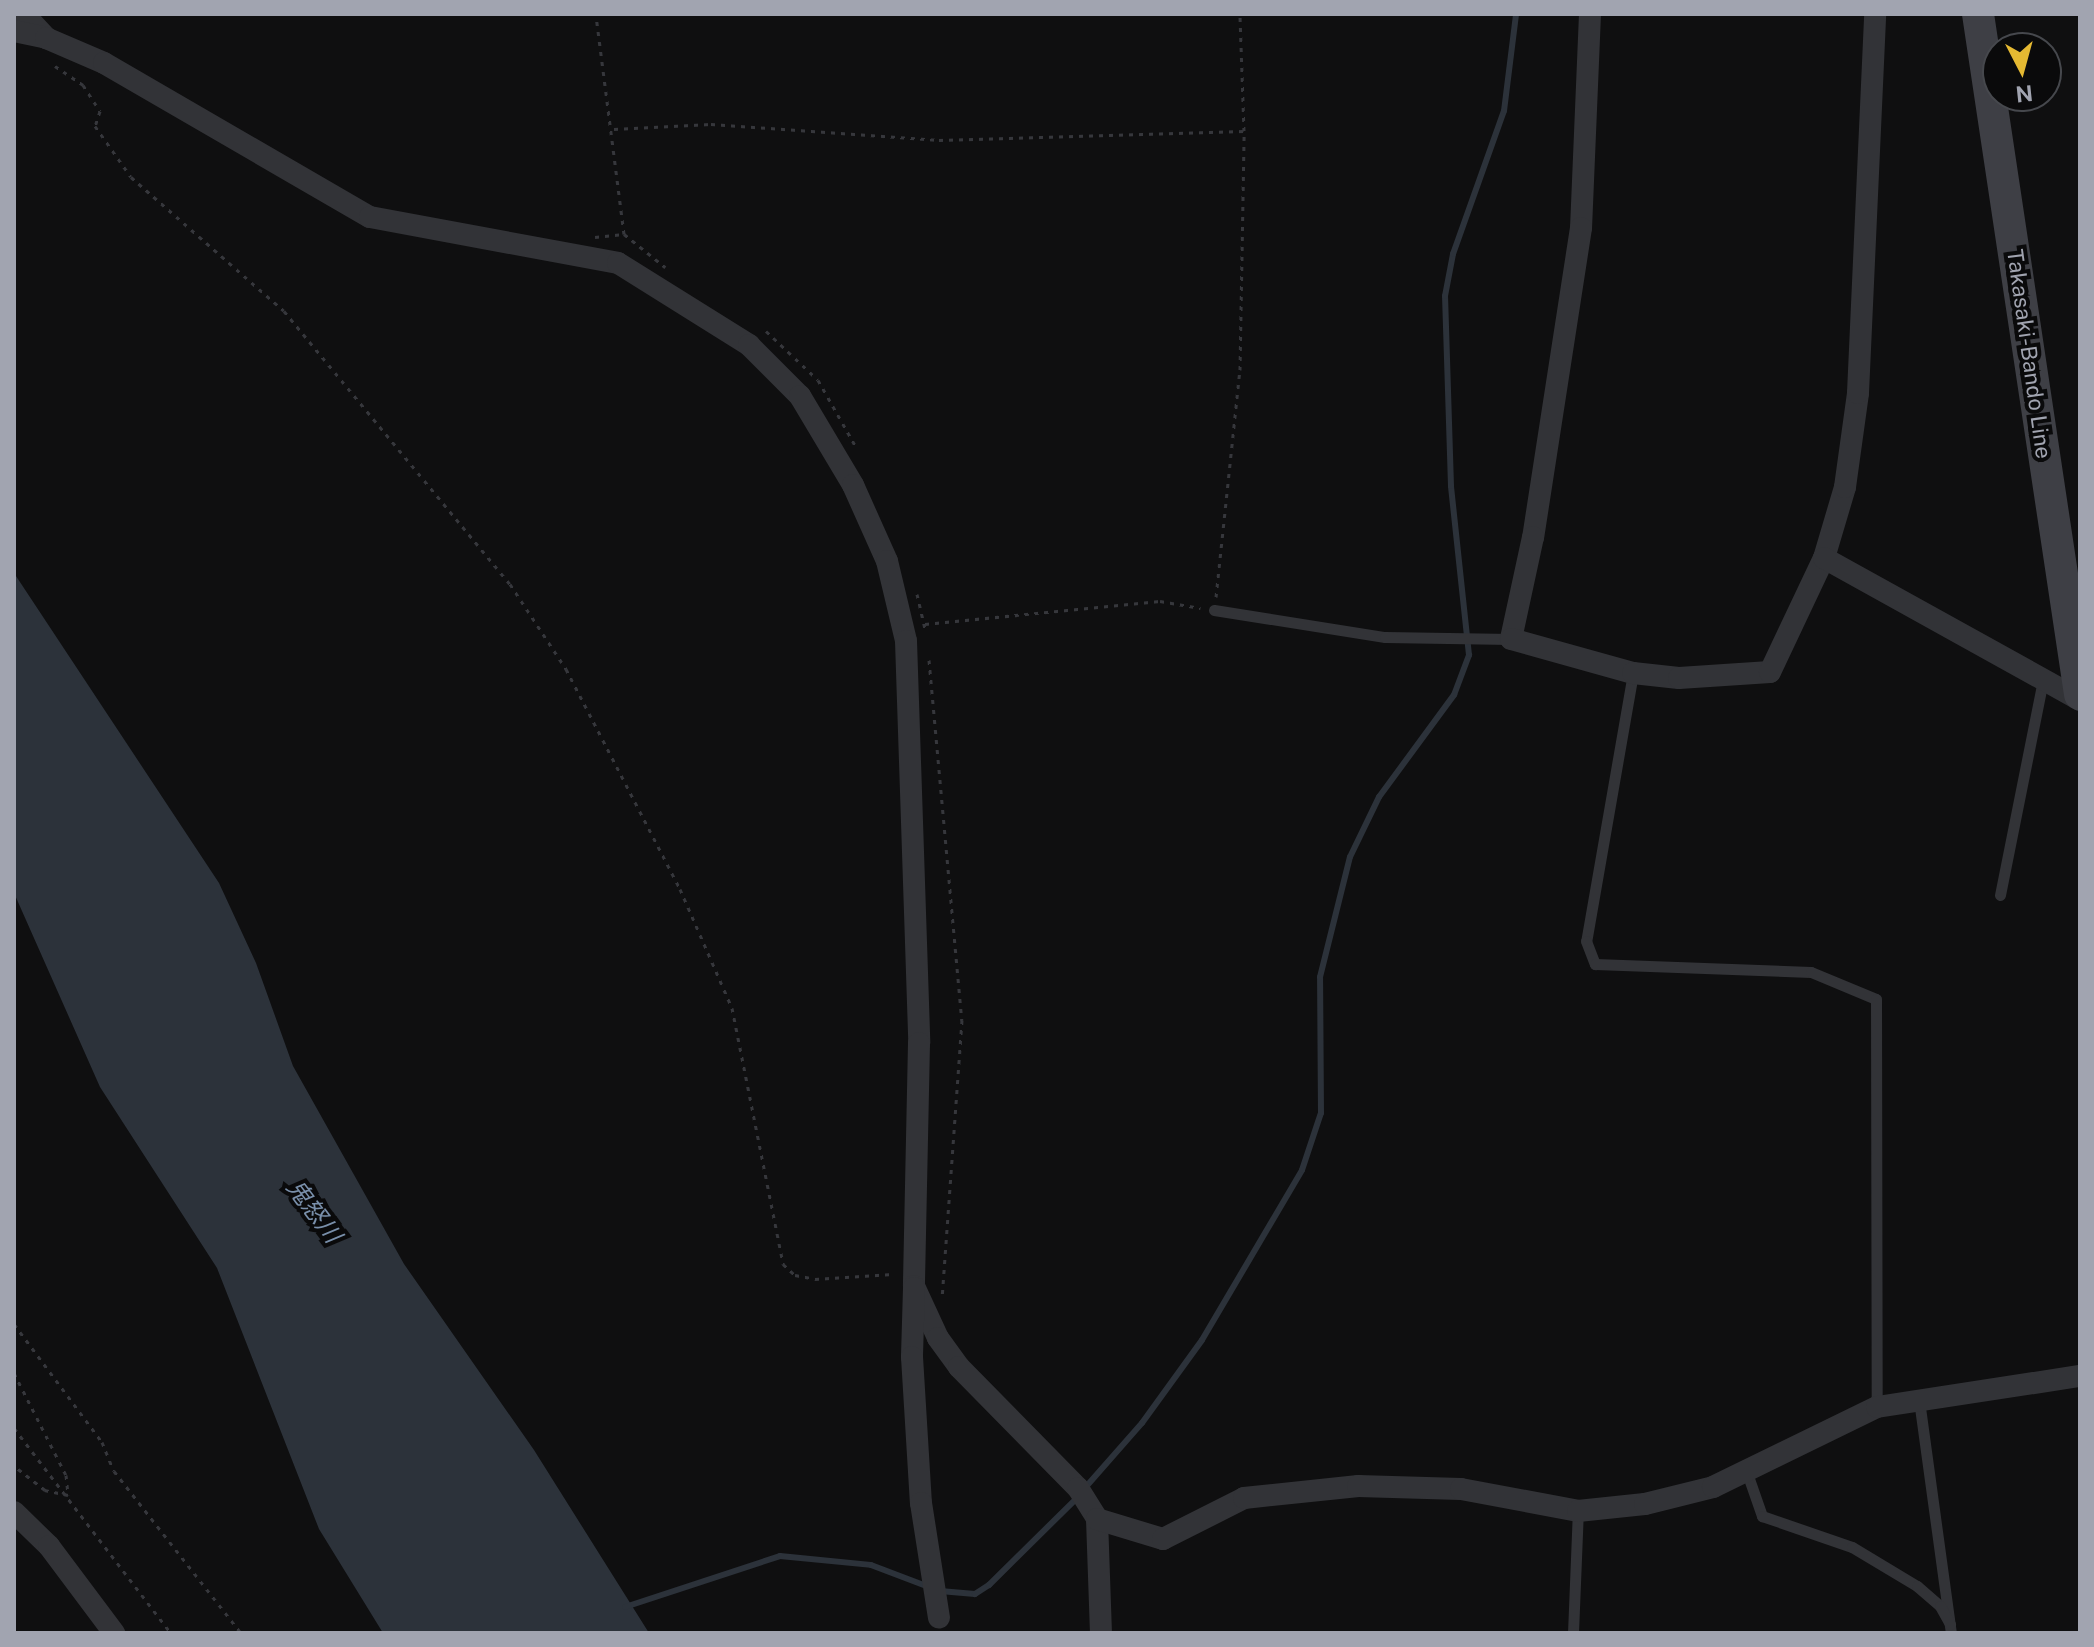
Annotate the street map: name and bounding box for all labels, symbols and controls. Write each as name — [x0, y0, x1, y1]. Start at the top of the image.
north arrow — [1982, 32, 2062, 112]
text: N — [2014, 80, 2034, 108]
street label: Takasaki-Bando Line — [2001, 247, 2057, 461]
water label: 鬼怒川 — [281, 1174, 347, 1248]

